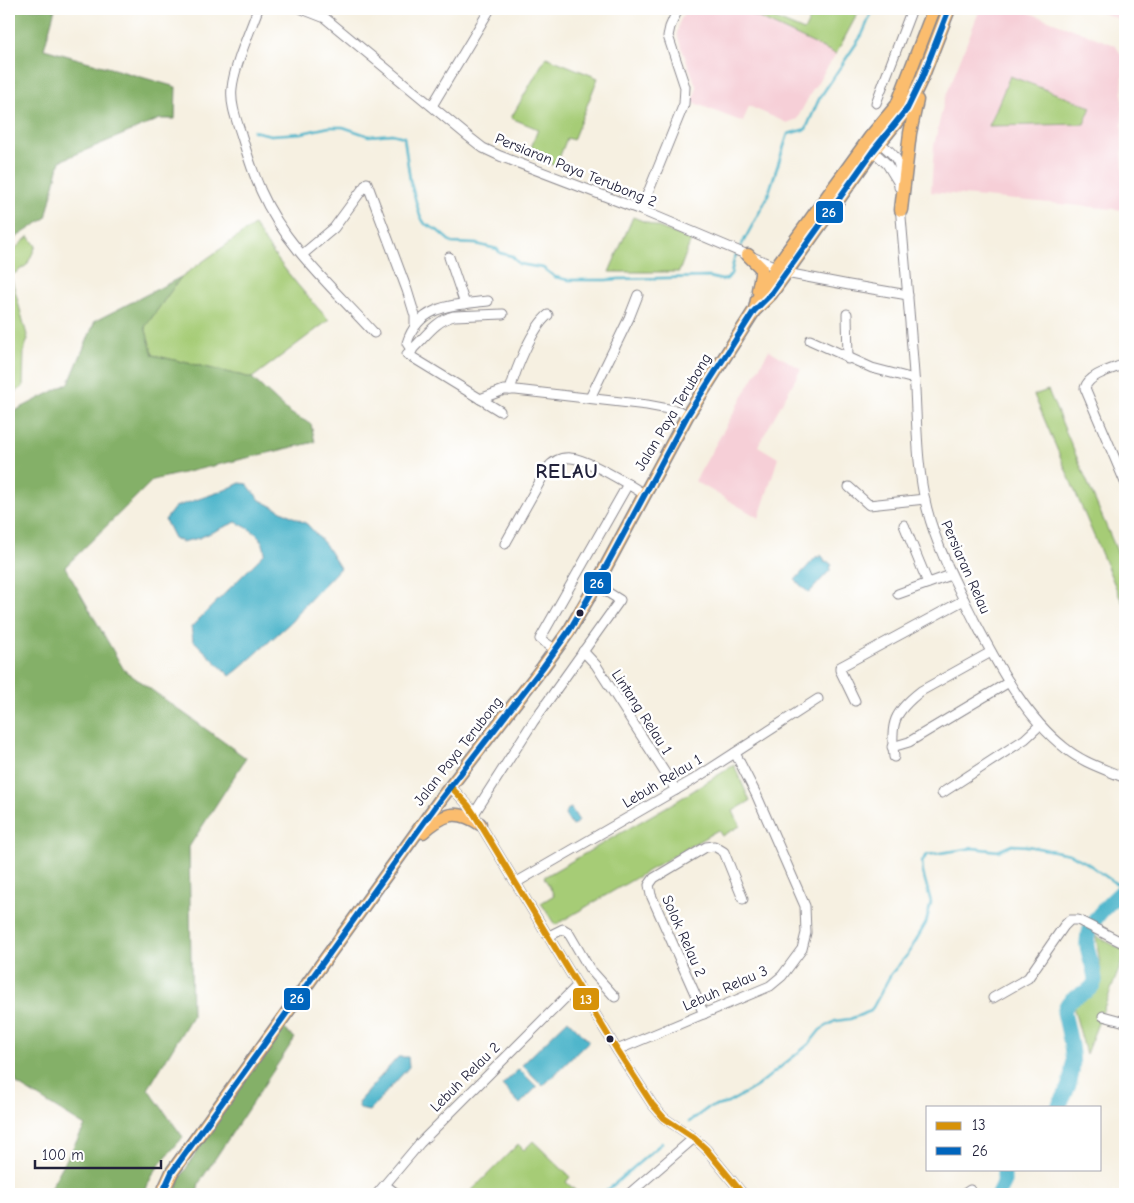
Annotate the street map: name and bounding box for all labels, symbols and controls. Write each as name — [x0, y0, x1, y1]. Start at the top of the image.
street label: Persiaran Paya Terubong 2 — [492, 129, 660, 211]
line badge: 26 — [815, 200, 844, 224]
text: 26 — [822, 204, 836, 221]
street label: Jalan Paya Terubong — [631, 350, 715, 474]
district label: RELAU — [535, 460, 599, 483]
street label: Persiaran Relau — [937, 518, 995, 616]
line badge: 26 — [583, 571, 612, 595]
text: 26 — [590, 575, 604, 592]
unlabelled marker — [575, 608, 585, 618]
street label: Lintang Relau 1 — [608, 666, 676, 758]
street label: Jalan Paya Terubong — [410, 693, 506, 809]
street label: Lebuh Relau 1 — [619, 750, 705, 812]
street label: Solok Relau 2 — [658, 892, 710, 980]
street label: Lebuh Relau 3 — [680, 961, 770, 1015]
line badge: 26 — [283, 987, 311, 1011]
line badge: 13 — [572, 987, 600, 1011]
text: 26 — [290, 990, 304, 1007]
text: 13 — [580, 991, 592, 1008]
unlabelled marker — [605, 1034, 615, 1044]
street label: Lebuh Relau 2 — [426, 1038, 504, 1116]
legend — [926, 1106, 1102, 1170]
text: 13 — [972, 1116, 986, 1134]
scale bar — [35, 1138, 161, 1170]
text: 26 — [972, 1142, 988, 1160]
text: 100 m — [42, 1146, 84, 1164]

